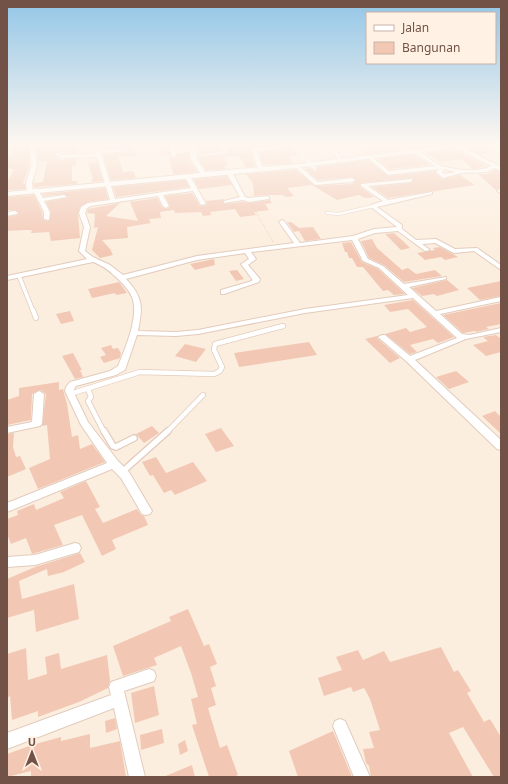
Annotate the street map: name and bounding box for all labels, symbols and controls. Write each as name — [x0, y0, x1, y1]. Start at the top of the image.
legend — [366, 12, 496, 64]
text: Jalan — [401, 19, 429, 36]
text: Bangunan — [402, 39, 460, 56]
north arrow — [12, 732, 52, 772]
text: U — [28, 734, 36, 749]

